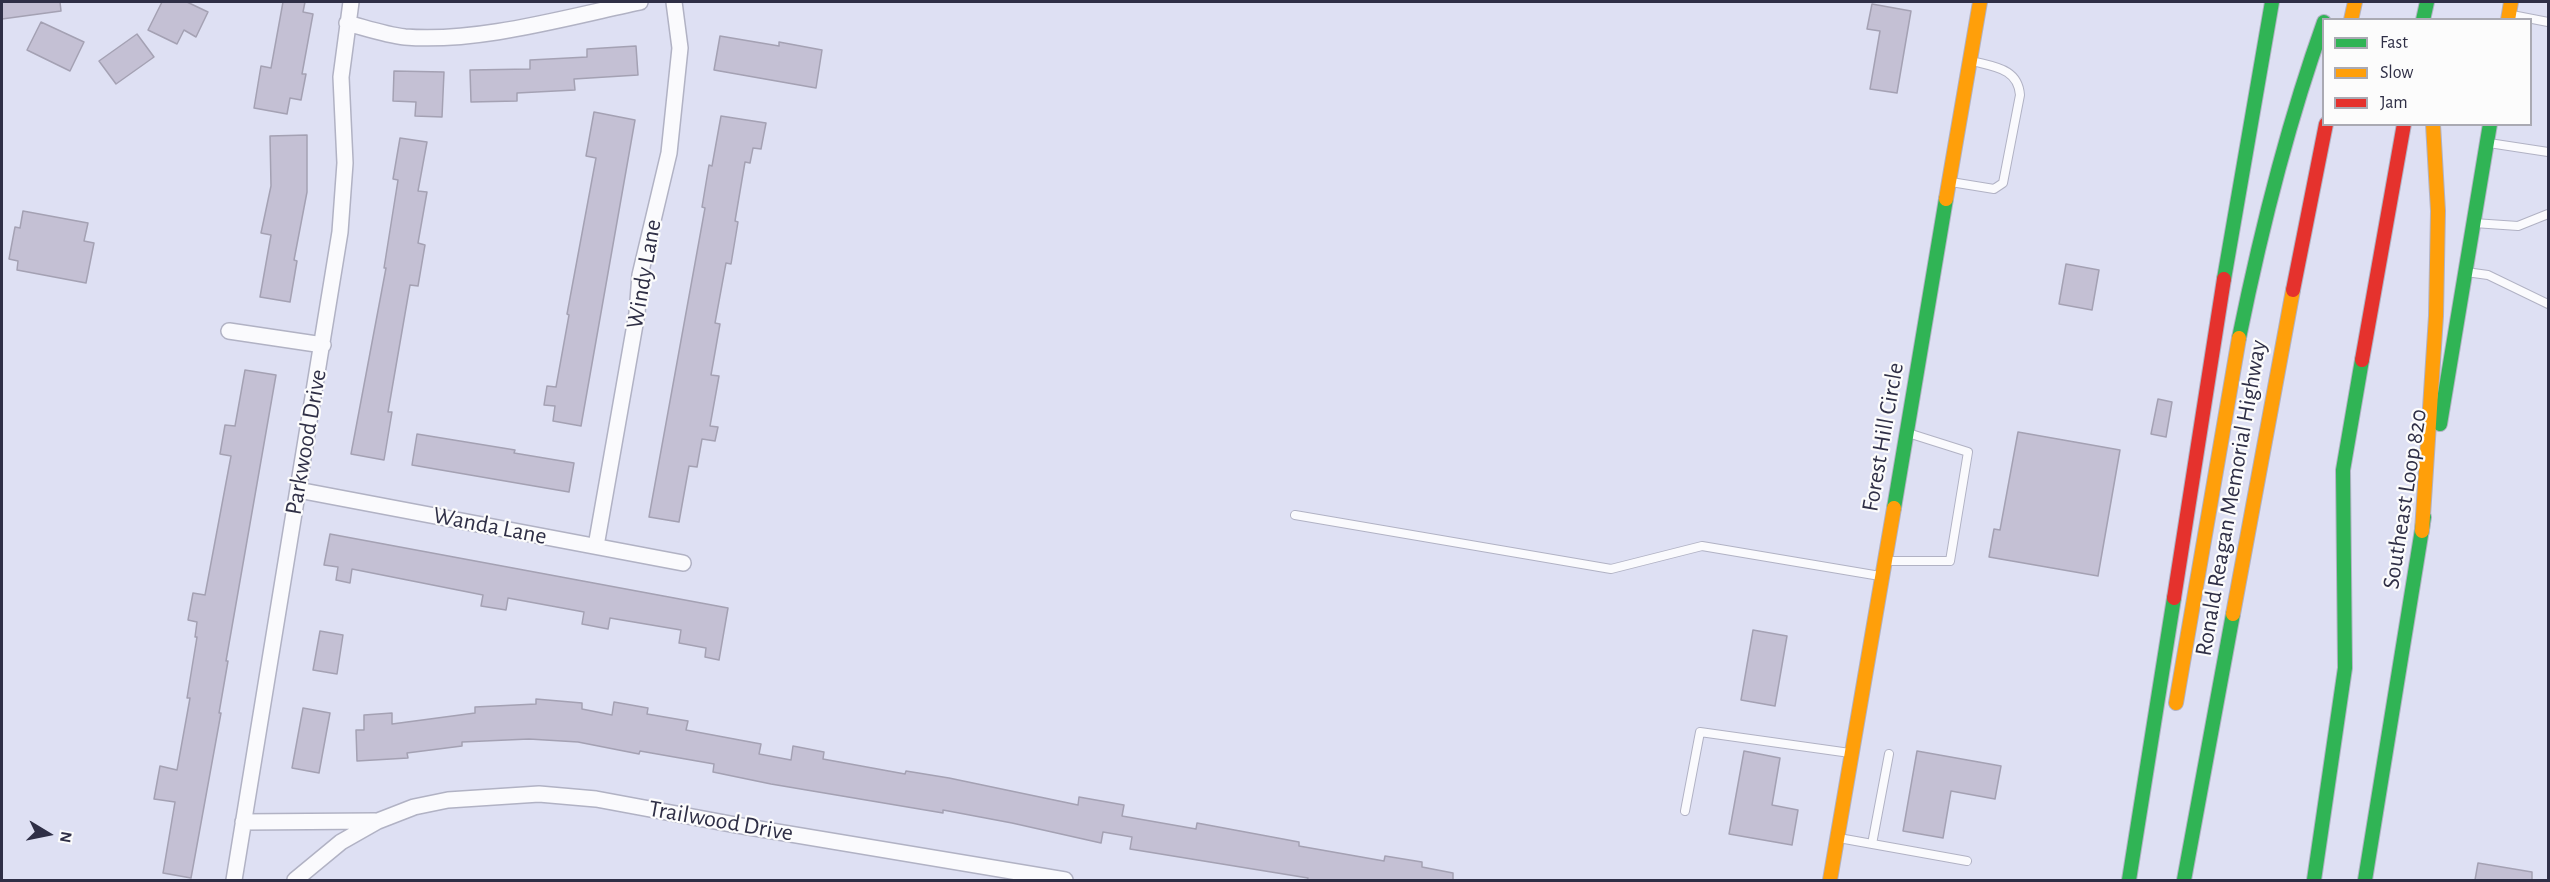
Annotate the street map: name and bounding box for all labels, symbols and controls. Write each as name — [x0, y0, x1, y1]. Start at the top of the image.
legend — [2322, 18, 2532, 126]
text: Fast — [2380, 34, 2408, 52]
text: Slow — [2380, 64, 2413, 82]
text: Jam — [2380, 94, 2408, 112]
street label: Windy Lane — [620, 217, 668, 331]
street label: Ronald Reagan Memorial Highway — [2189, 338, 2273, 658]
street label: Forest Hill Circle — [1856, 360, 1910, 514]
street label: Parkwood Drive — [279, 367, 333, 517]
street label: Southeast Loop 820 — [2377, 407, 2433, 591]
street label: Wanda Lane — [431, 501, 549, 551]
street label: Trailwood Drive — [646, 794, 796, 848]
north arrow — [18, 804, 78, 864]
text: N — [57, 830, 75, 844]

